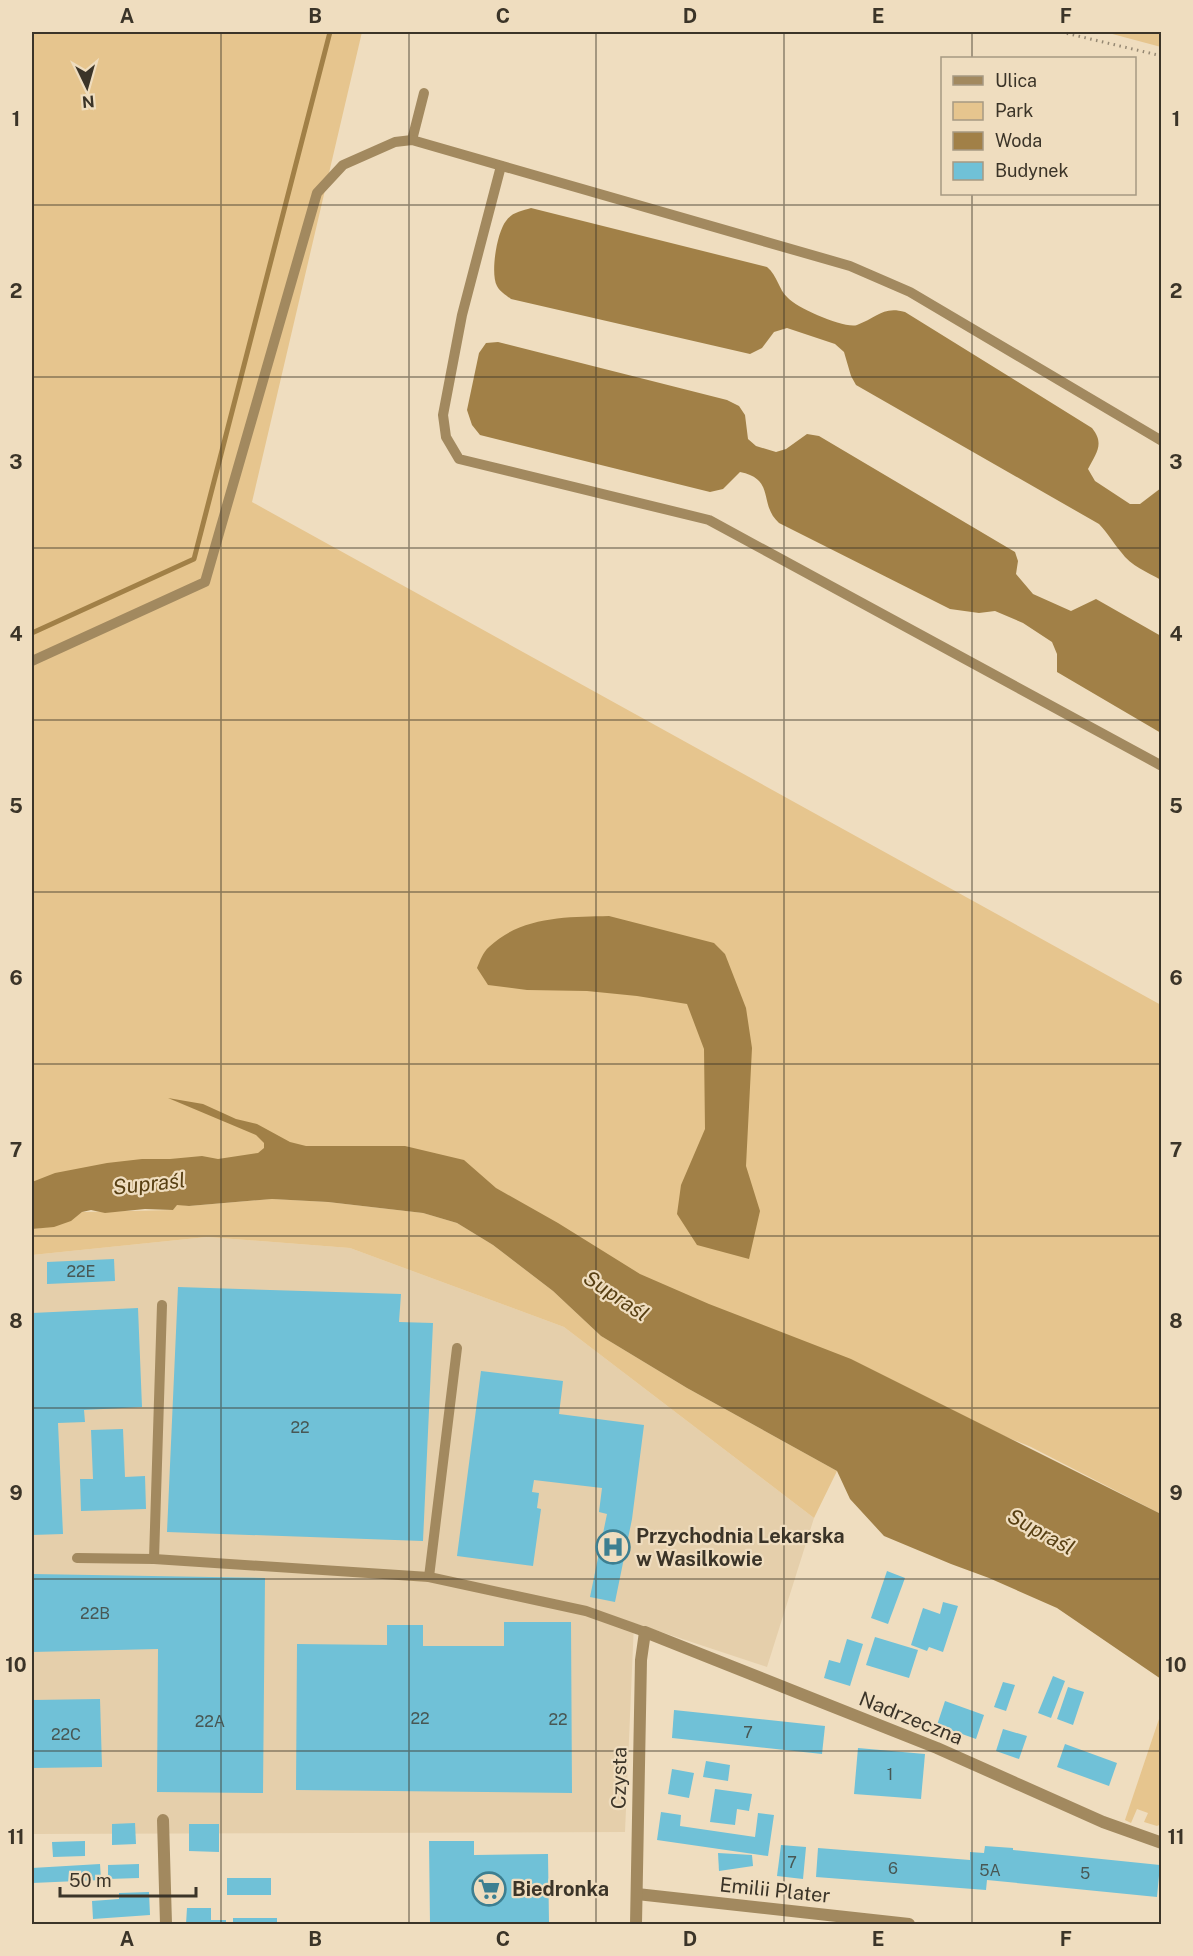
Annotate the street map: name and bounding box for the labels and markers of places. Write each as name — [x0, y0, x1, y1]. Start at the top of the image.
place label: Przychodnia Lekarska w Wasilkowie — [636, 1524, 845, 1571]
hospital icon: Przychodnia Lekarska w Wasilkowie — [595, 1529, 631, 1565]
supermarket icon: Biedronka — [471, 1871, 507, 1907]
place label: Biedronka — [512, 1877, 609, 1901]

